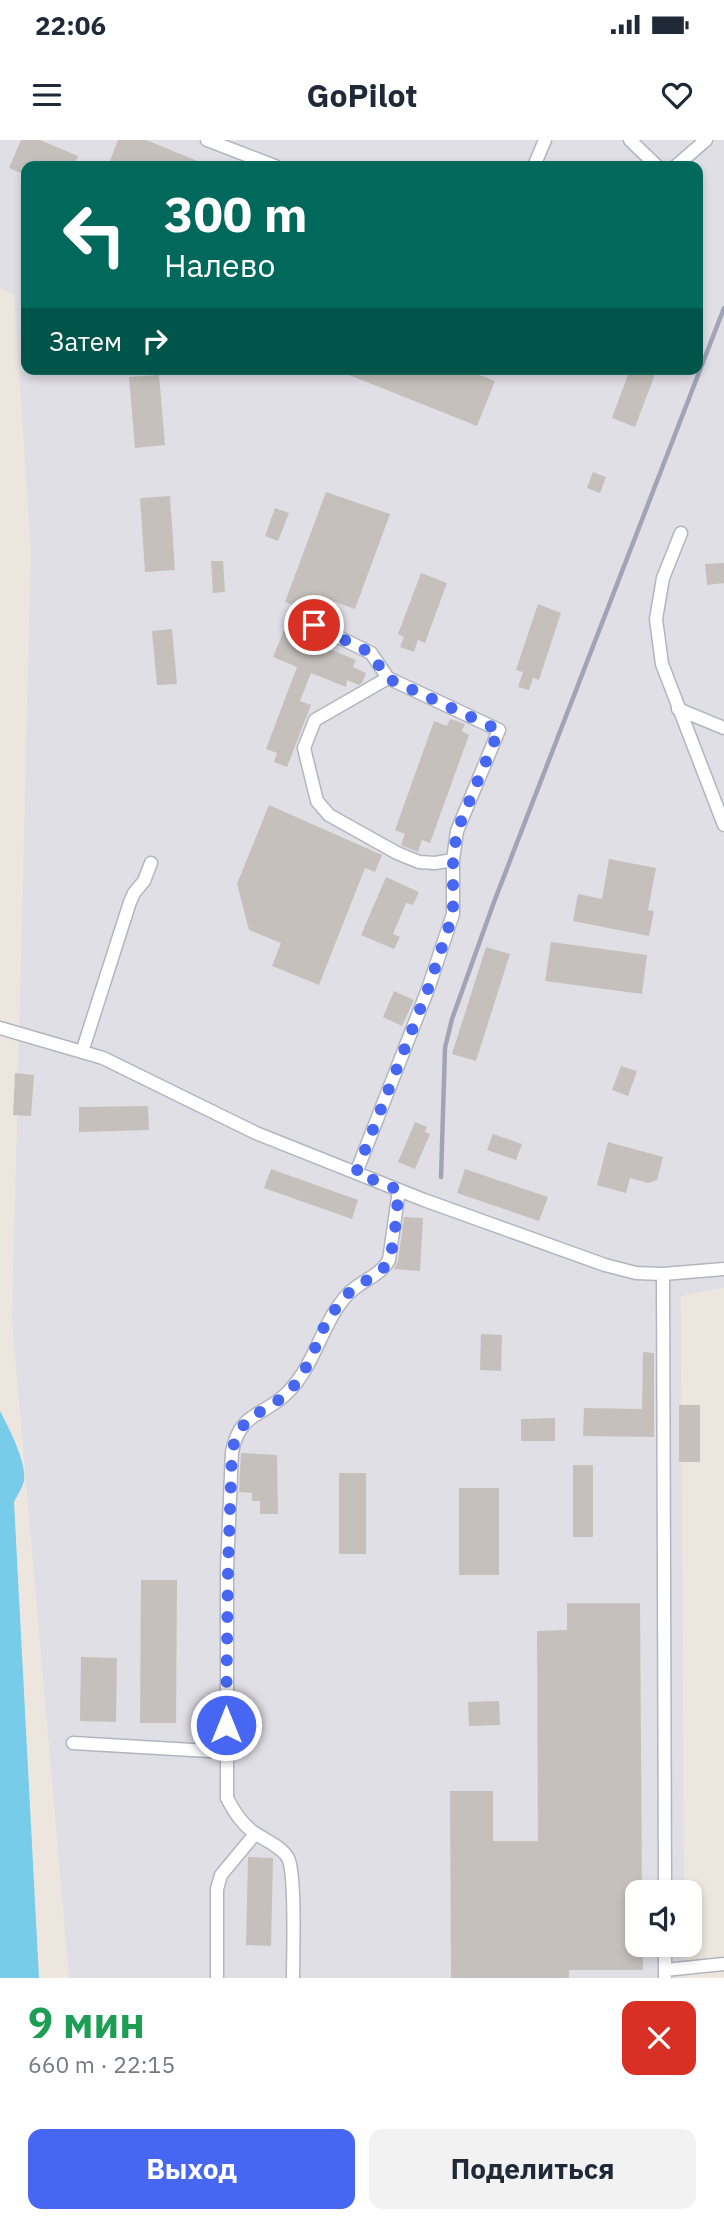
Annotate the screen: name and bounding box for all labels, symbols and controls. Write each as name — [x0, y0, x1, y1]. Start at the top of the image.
text: 22:06 — [35, 8, 106, 42]
text: GoPilot — [306, 74, 418, 116]
icon: menu — [28, 76, 66, 114]
icon: heart — [658, 76, 696, 114]
text: 300 m — [164, 182, 308, 245]
icon: left — [49, 189, 140, 280]
text: Налево — [164, 244, 275, 286]
icon: right — [136, 322, 174, 360]
text: Затем — [49, 324, 122, 358]
pin — [284, 595, 344, 655]
icon: arrive — [295, 606, 333, 644]
position arrow — [189, 1688, 263, 1762]
map controls — [625, 1880, 702, 1957]
button: sound — [625, 1880, 702, 1957]
text: 9 мин — [28, 1995, 145, 2050]
button: close — [622, 2001, 696, 2075]
text: 660 m · 22:15 — [28, 2049, 175, 2079]
button: Выход — [28, 2129, 355, 2209]
button: Поделиться — [369, 2129, 696, 2209]

